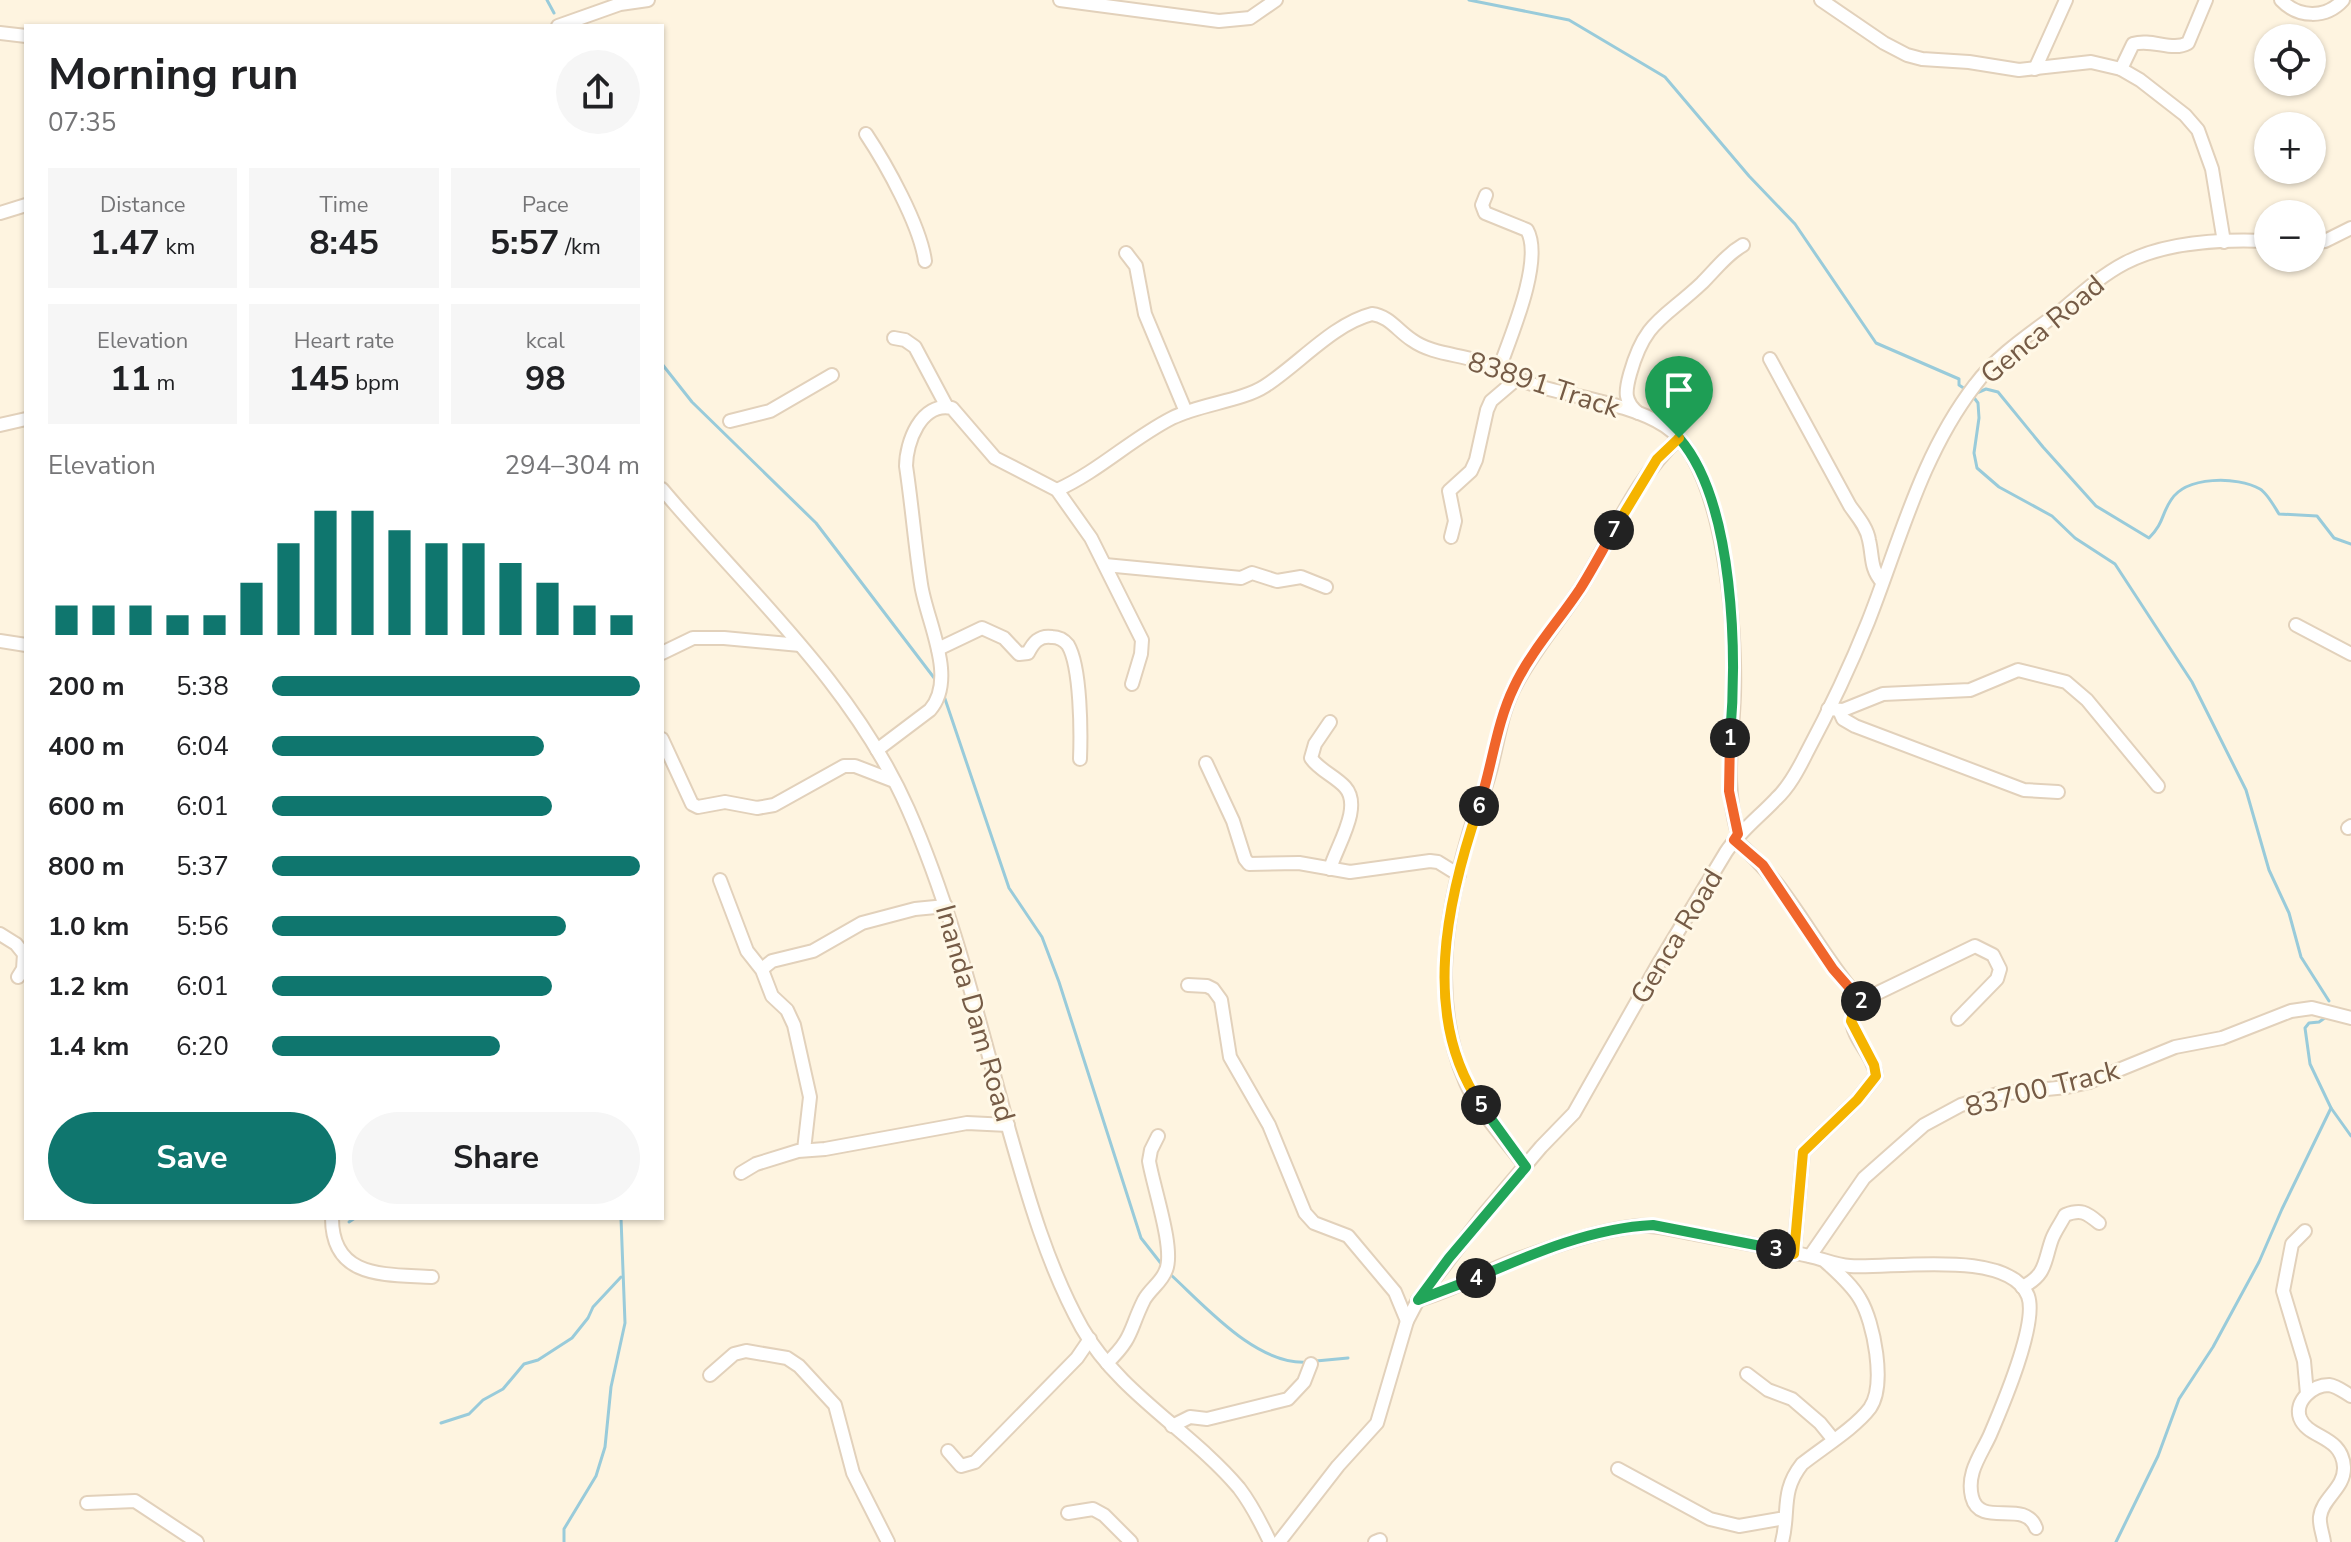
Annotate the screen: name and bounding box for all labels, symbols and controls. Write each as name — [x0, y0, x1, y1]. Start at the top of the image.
map controls — [2254, 24, 2326, 272]
button: locate — [2254, 24, 2326, 96]
text: Morning run — [48, 45, 298, 105]
button: share — [556, 50, 640, 134]
text: 07:35 — [48, 105, 116, 140]
button: + — [2254, 112, 2326, 184]
text: Distance — [100, 190, 185, 220]
text: Time — [320, 190, 368, 220]
text: Pace — [522, 190, 569, 220]
button: − — [2254, 200, 2326, 272]
text: 1.47 — [90, 220, 160, 266]
text: 8:45 — [309, 220, 379, 266]
text: 5:57 — [490, 220, 559, 266]
text: km — [160, 232, 195, 262]
text: /km — [559, 232, 601, 262]
street label: Genca Road — [1973, 267, 2113, 393]
text: Elevation — [97, 326, 188, 356]
text: Heart rate — [294, 326, 394, 356]
text: kcal — [526, 326, 565, 356]
street label: 83891 Track — [1463, 343, 1625, 428]
text: 11 — [110, 356, 151, 402]
text: 145 — [288, 356, 350, 402]
text: 98 — [525, 356, 566, 402]
pin — [1645, 356, 1713, 438]
text: m — [151, 368, 175, 398]
text: bpm — [350, 368, 400, 398]
icon: arrive — [1657, 368, 1701, 412]
text: Elevation — [48, 448, 156, 483]
text: 294–304 m — [504, 448, 640, 483]
pin: 7 — [1594, 510, 1634, 550]
text: 7 — [1607, 515, 1621, 545]
text: 200 m — [48, 669, 125, 704]
text: 5:38 — [176, 669, 229, 704]
pin: 1 — [1710, 718, 1750, 758]
text: 1 — [1723, 723, 1737, 753]
text: 400 m — [48, 729, 125, 764]
text: 6:04 — [176, 729, 229, 764]
pin: 6 — [1459, 786, 1499, 826]
text: 600 m — [48, 789, 125, 824]
text: 6:01 — [176, 789, 229, 824]
text: 6 — [1472, 791, 1486, 821]
text: 800 m — [48, 849, 125, 884]
text: 5:37 — [176, 849, 229, 884]
street label: Genca Road — [1622, 862, 1732, 1011]
street label: Inanda Dam Road — [926, 900, 1024, 1126]
text: 1.0 km — [48, 909, 129, 944]
text: 5:56 — [176, 909, 229, 944]
text: 1.2 km — [48, 969, 129, 1004]
text: 6:01 — [176, 969, 229, 1004]
pin: 2 — [1841, 981, 1881, 1021]
text: 2 — [1854, 986, 1868, 1016]
text: 1.4 km — [48, 1029, 129, 1064]
text: 6:20 — [176, 1029, 229, 1064]
street label: 83700 Track — [1961, 1051, 2124, 1126]
pin: 5 — [1461, 1085, 1501, 1125]
text: 5 — [1474, 1090, 1488, 1120]
button: Save — [48, 1112, 336, 1204]
button: Share — [352, 1112, 640, 1204]
pin: 3 — [1756, 1229, 1796, 1269]
text: 3 — [1769, 1234, 1783, 1264]
pin: 4 — [1456, 1258, 1496, 1298]
text: 4 — [1469, 1263, 1483, 1293]

